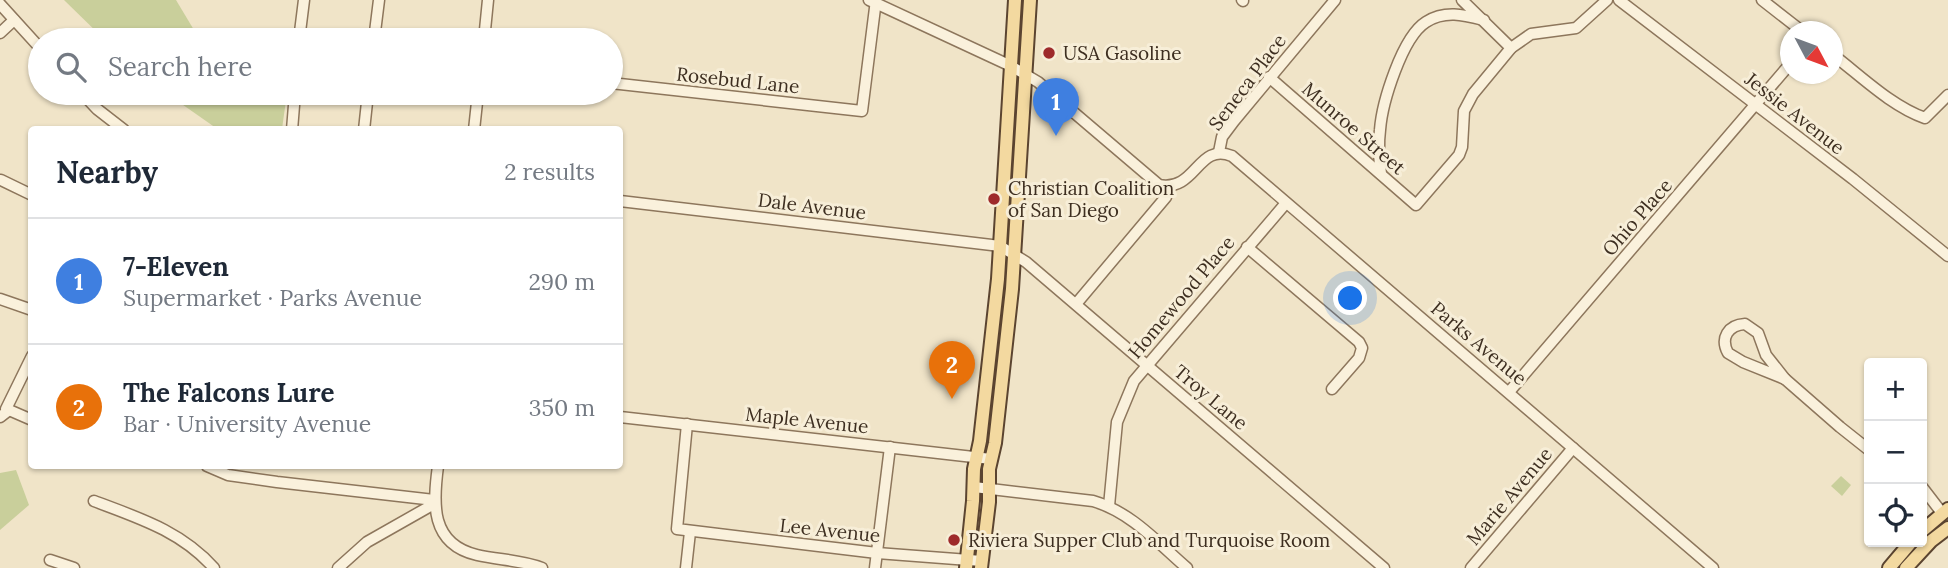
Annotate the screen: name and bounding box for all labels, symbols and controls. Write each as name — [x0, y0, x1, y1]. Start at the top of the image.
north arrow — [1780, 21, 1843, 84]
search box — [28, 28, 623, 105]
street label: Seneca Place — [1203, 29, 1291, 135]
place label: USA Gasoline — [1063, 41, 1181, 65]
marker: USA Gasoline — [1041, 45, 1057, 61]
icon: search — [52, 48, 90, 86]
text: Search here — [108, 50, 252, 83]
street label: Rosebud Lane — [675, 62, 801, 98]
street label: Jessie Avenue — [1740, 66, 1850, 159]
street label: Munroe Street — [1298, 77, 1411, 180]
pin: 1 — [1033, 78, 1079, 136]
text: Nearby — [56, 153, 158, 191]
text: 2 results — [504, 157, 595, 186]
street label: Ohio Place — [1597, 173, 1677, 261]
place label: Christian Coalition of San Diego — [1008, 176, 1174, 222]
street label: Dale Avenue — [757, 187, 867, 225]
marker: Christian Coalition of San Diego — [986, 191, 1002, 207]
street label: Homewood Place — [1123, 231, 1239, 363]
text: 7-Eleven — [123, 250, 229, 283]
text: 1 — [74, 267, 84, 296]
text: 290 m — [528, 267, 595, 296]
your location — [1333, 281, 1367, 315]
text: Supermarket · Parks Avenue — [123, 283, 422, 312]
street label: Parks Avenue — [1426, 296, 1532, 390]
pin: 2 — [929, 341, 975, 399]
map controls — [1864, 358, 1927, 547]
button: + — [1864, 358, 1927, 421]
street label: Troy Lane — [1169, 359, 1253, 435]
text: The Falcons Lure — [123, 376, 334, 409]
text: 2 — [73, 393, 85, 422]
text: 350 m — [529, 393, 595, 422]
street label: Maple Avenue — [744, 402, 870, 438]
text: Bar · University Avenue — [123, 409, 371, 438]
button: − — [1864, 421, 1927, 484]
street label: Marie Avenue — [1461, 442, 1557, 550]
button: locate — [1864, 484, 1927, 547]
street label: Lee Avenue — [779, 513, 881, 547]
place label: Riviera Supper Club and Turquoise Room — [968, 528, 1330, 552]
marker: Riviera Supper Club and Turquoise Room — [946, 532, 962, 548]

